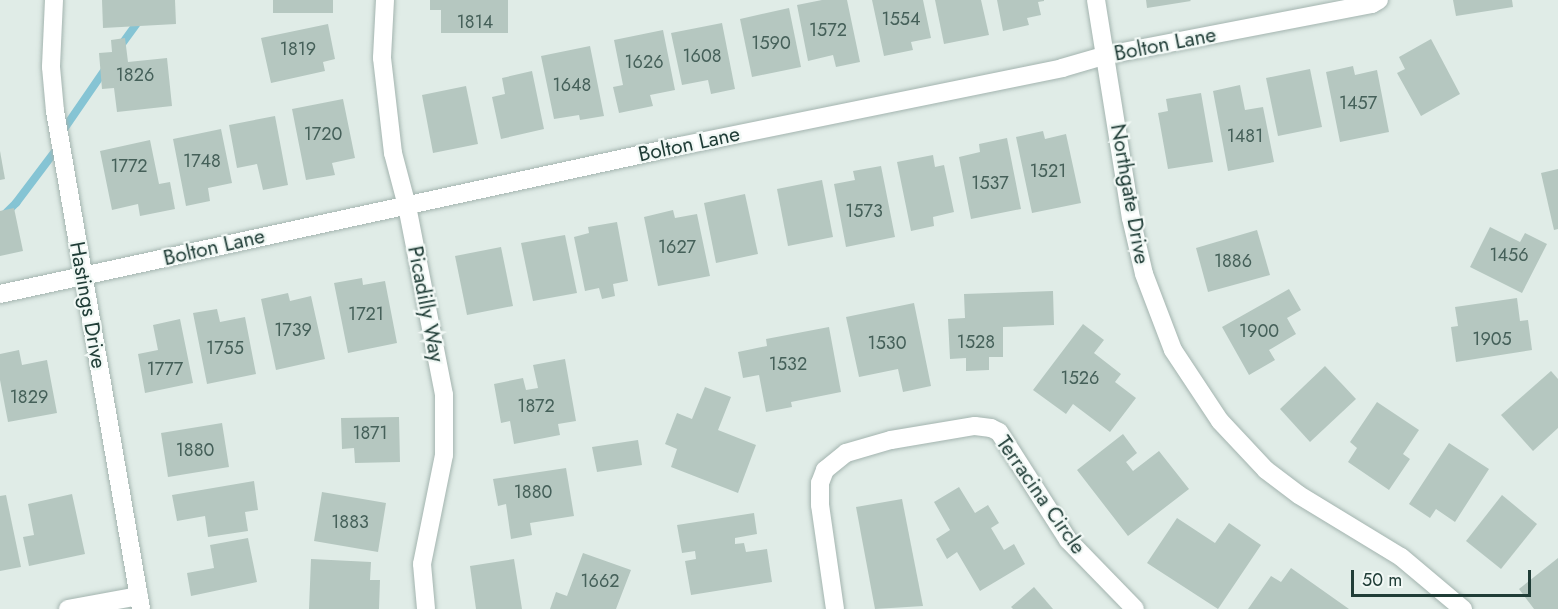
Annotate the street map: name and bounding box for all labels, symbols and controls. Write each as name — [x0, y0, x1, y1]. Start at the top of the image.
house number: 1554 — [882, 8, 920, 30]
house number: 1814 — [457, 11, 493, 33]
house number: 1572 — [809, 19, 847, 41]
street label: Bolton Lane — [1112, 22, 1218, 66]
house number: 1590 — [751, 32, 791, 54]
house number: 1819 — [280, 38, 316, 60]
house number: 1608 — [682, 45, 722, 67]
house number: 1626 — [624, 51, 664, 73]
house number: 1826 — [116, 64, 154, 86]
house number: 1648 — [553, 74, 591, 96]
house number: 1457 — [1339, 92, 1377, 114]
street label: Bolton Lane — [636, 121, 742, 167]
street label: Northgate Drive — [1105, 122, 1155, 266]
house number: 1720 — [304, 123, 342, 145]
house number: 1481 — [1227, 125, 1263, 147]
house number: 1748 — [183, 150, 221, 172]
house number: 1772 — [110, 155, 148, 177]
house number: 1521 — [1030, 160, 1066, 182]
house number: 1537 — [971, 172, 1009, 194]
house number: 1573 — [845, 200, 883, 222]
street label: Bolton Lane — [161, 223, 267, 271]
house number: 1627 — [658, 236, 696, 258]
street label: Hastings Drive — [64, 240, 112, 370]
street label: Picadilly Way — [402, 244, 450, 364]
house number: 1456 — [1489, 244, 1529, 266]
house number: 1886 — [1214, 250, 1252, 272]
house number: 1721 — [348, 303, 384, 325]
house number: 1739 — [274, 319, 312, 341]
house number: 1900 — [1239, 320, 1279, 342]
house number: 1905 — [1472, 328, 1512, 350]
house number: 1528 — [957, 331, 995, 353]
house number: 1530 — [868, 332, 906, 354]
house number: 1755 — [206, 337, 244, 359]
house number: 1532 — [769, 353, 807, 375]
house number: 1777 — [147, 358, 183, 380]
house number: 1526 — [1061, 367, 1099, 389]
house number: 1829 — [10, 386, 48, 408]
house number: 1872 — [517, 395, 555, 417]
house number: 1871 — [352, 422, 388, 444]
street label: Terracina Circle — [991, 431, 1091, 559]
house number: 1880 — [176, 439, 214, 461]
house number: 1880 — [514, 481, 552, 503]
house number: 1883 — [331, 511, 369, 533]
scale bar — [1354, 558, 1534, 596]
text: 50 m — [1362, 567, 1402, 593]
house number: 1662 — [580, 570, 620, 592]

